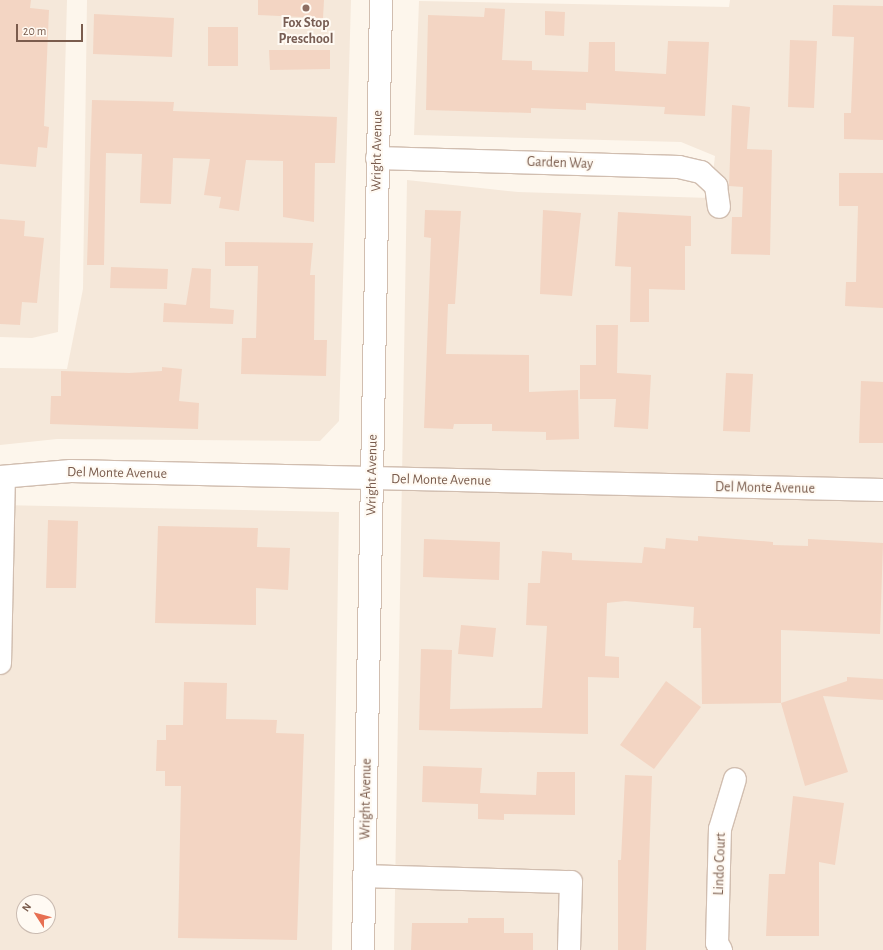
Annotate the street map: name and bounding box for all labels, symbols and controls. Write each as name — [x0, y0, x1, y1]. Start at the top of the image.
marker: Fox Stop Preschool — [301, 3, 311, 13]
place label: Fox Stop Preschool — [279, 15, 333, 48]
scale bar — [18, 16, 85, 42]
text: 20 m — [23, 25, 46, 37]
street label: Wright Avenue — [368, 110, 386, 192]
street label: Garden Way — [527, 153, 593, 173]
street label: Wright Avenue — [363, 434, 381, 516]
street label: Del Monte Avenue — [67, 464, 167, 482]
street label: Del Monte Avenue — [391, 471, 491, 489]
street label: Del Monte Avenue — [715, 479, 815, 497]
street label: Wright Avenue — [357, 758, 375, 840]
street label: Lindo Court — [711, 832, 729, 896]
north arrow — [16, 894, 56, 934]
text: N — [20, 901, 33, 914]

